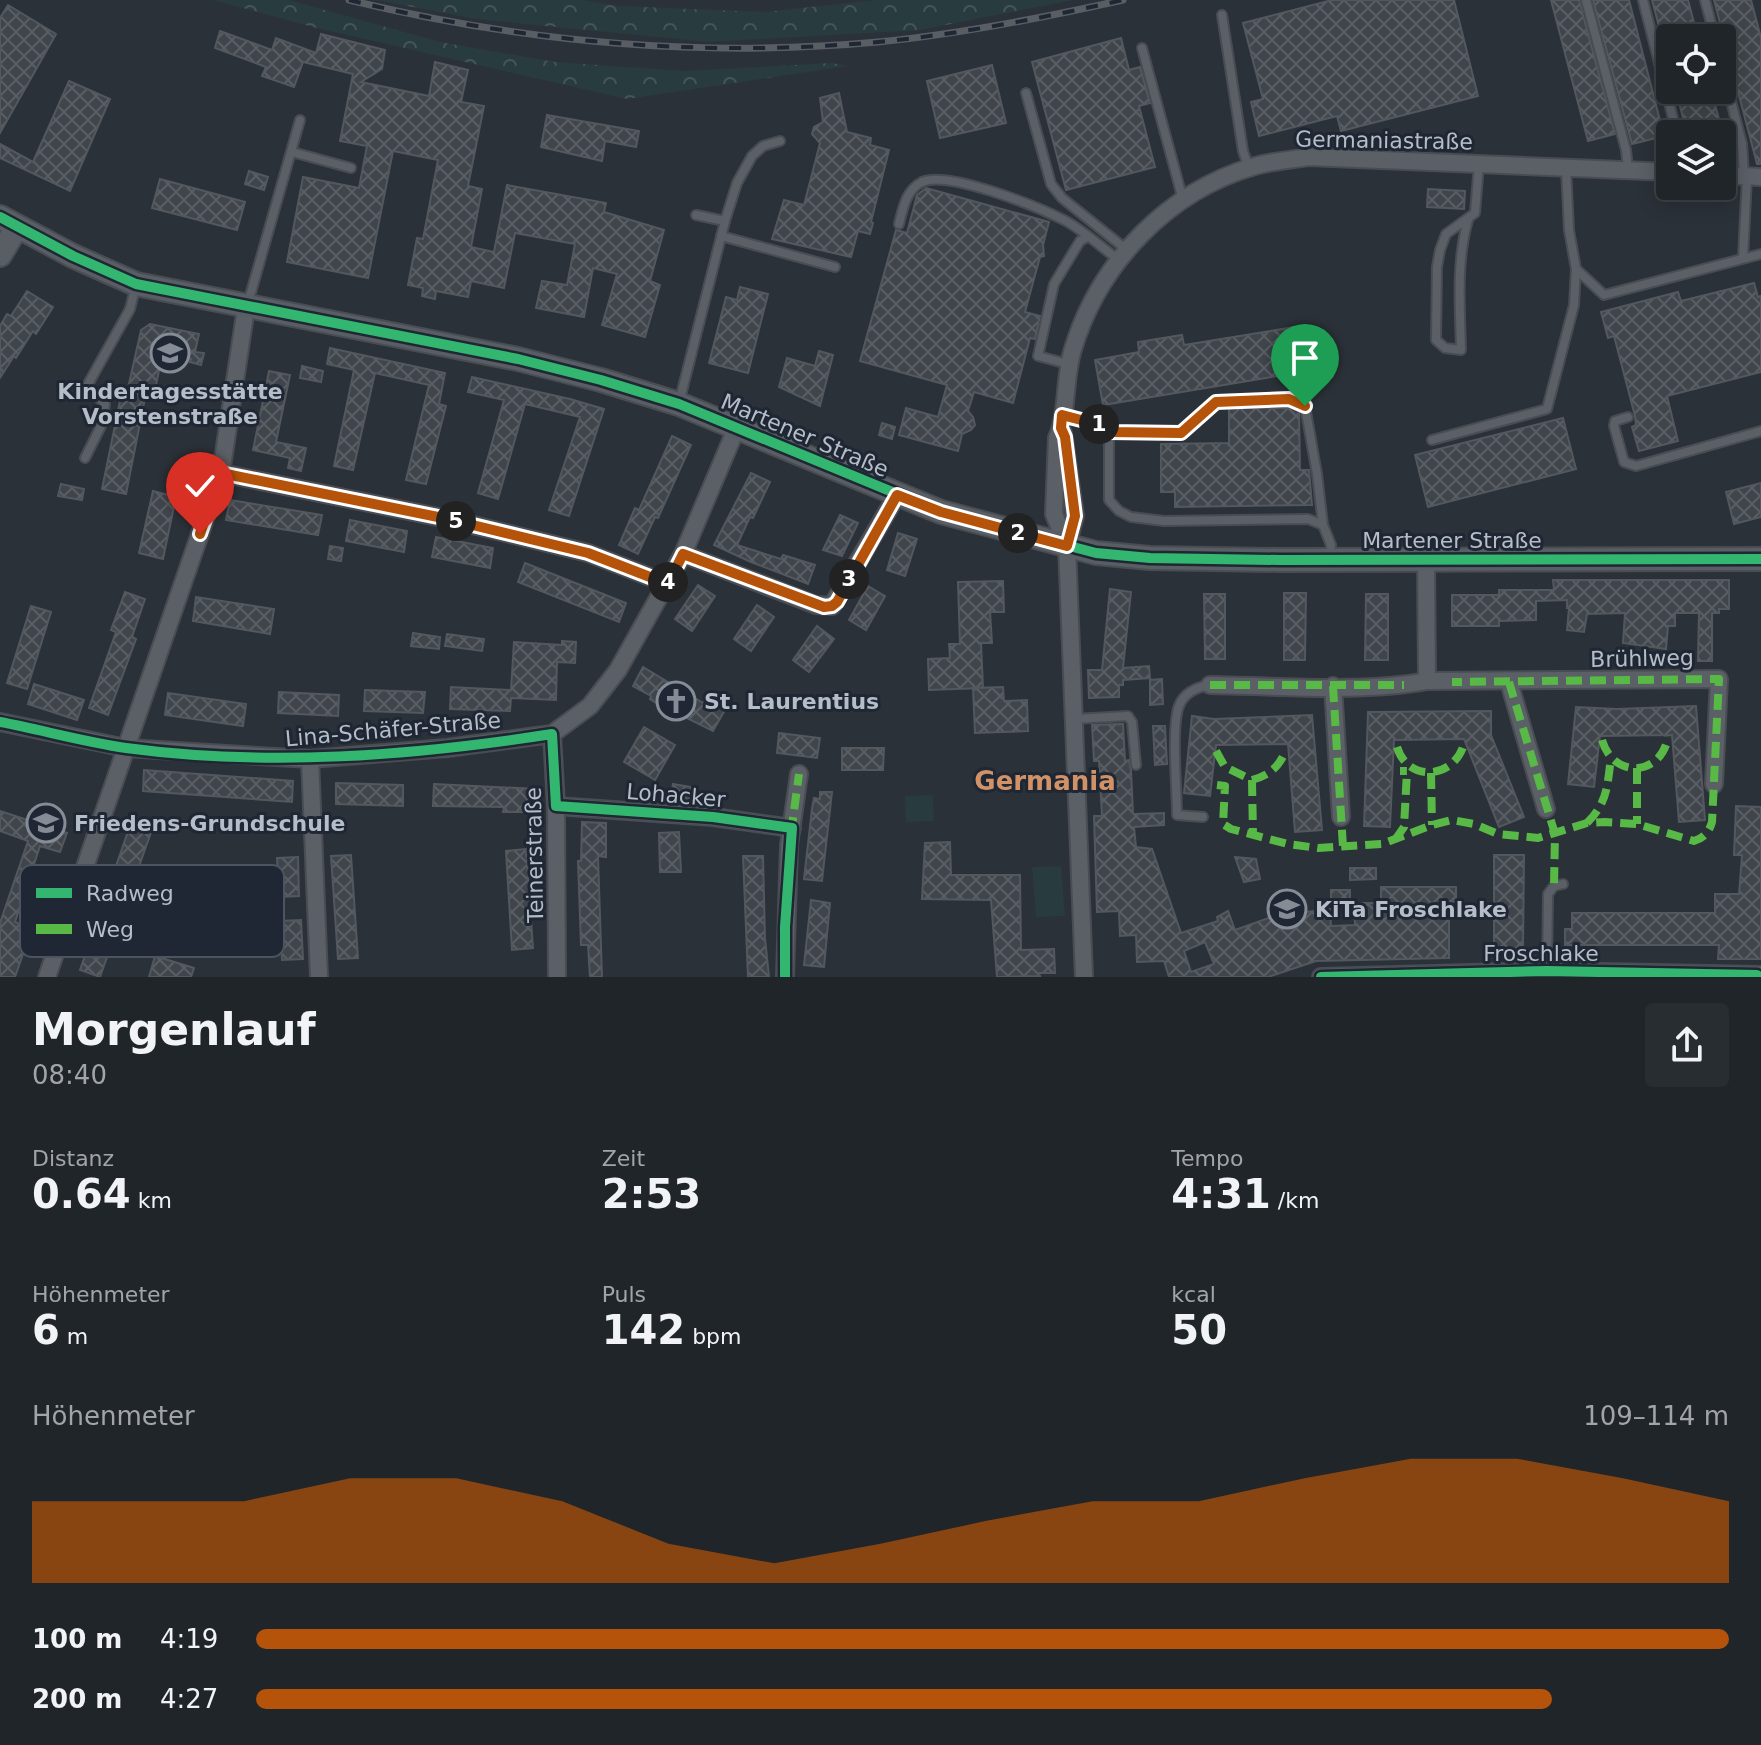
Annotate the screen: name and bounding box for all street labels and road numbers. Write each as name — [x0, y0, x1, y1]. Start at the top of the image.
street label: Germaniastraße — [1295, 126, 1473, 155]
street label: Martener Straße — [717, 389, 892, 482]
street label: Martener Straße — [1362, 528, 1542, 553]
street label: Brühlweg — [1590, 645, 1694, 672]
street label: Lina-Schäfer-Straße — [284, 708, 502, 751]
street label: Lohacker — [625, 779, 727, 812]
street label: Teinerstraße — [521, 787, 548, 924]
street label: Froschlake — [1483, 941, 1599, 966]

